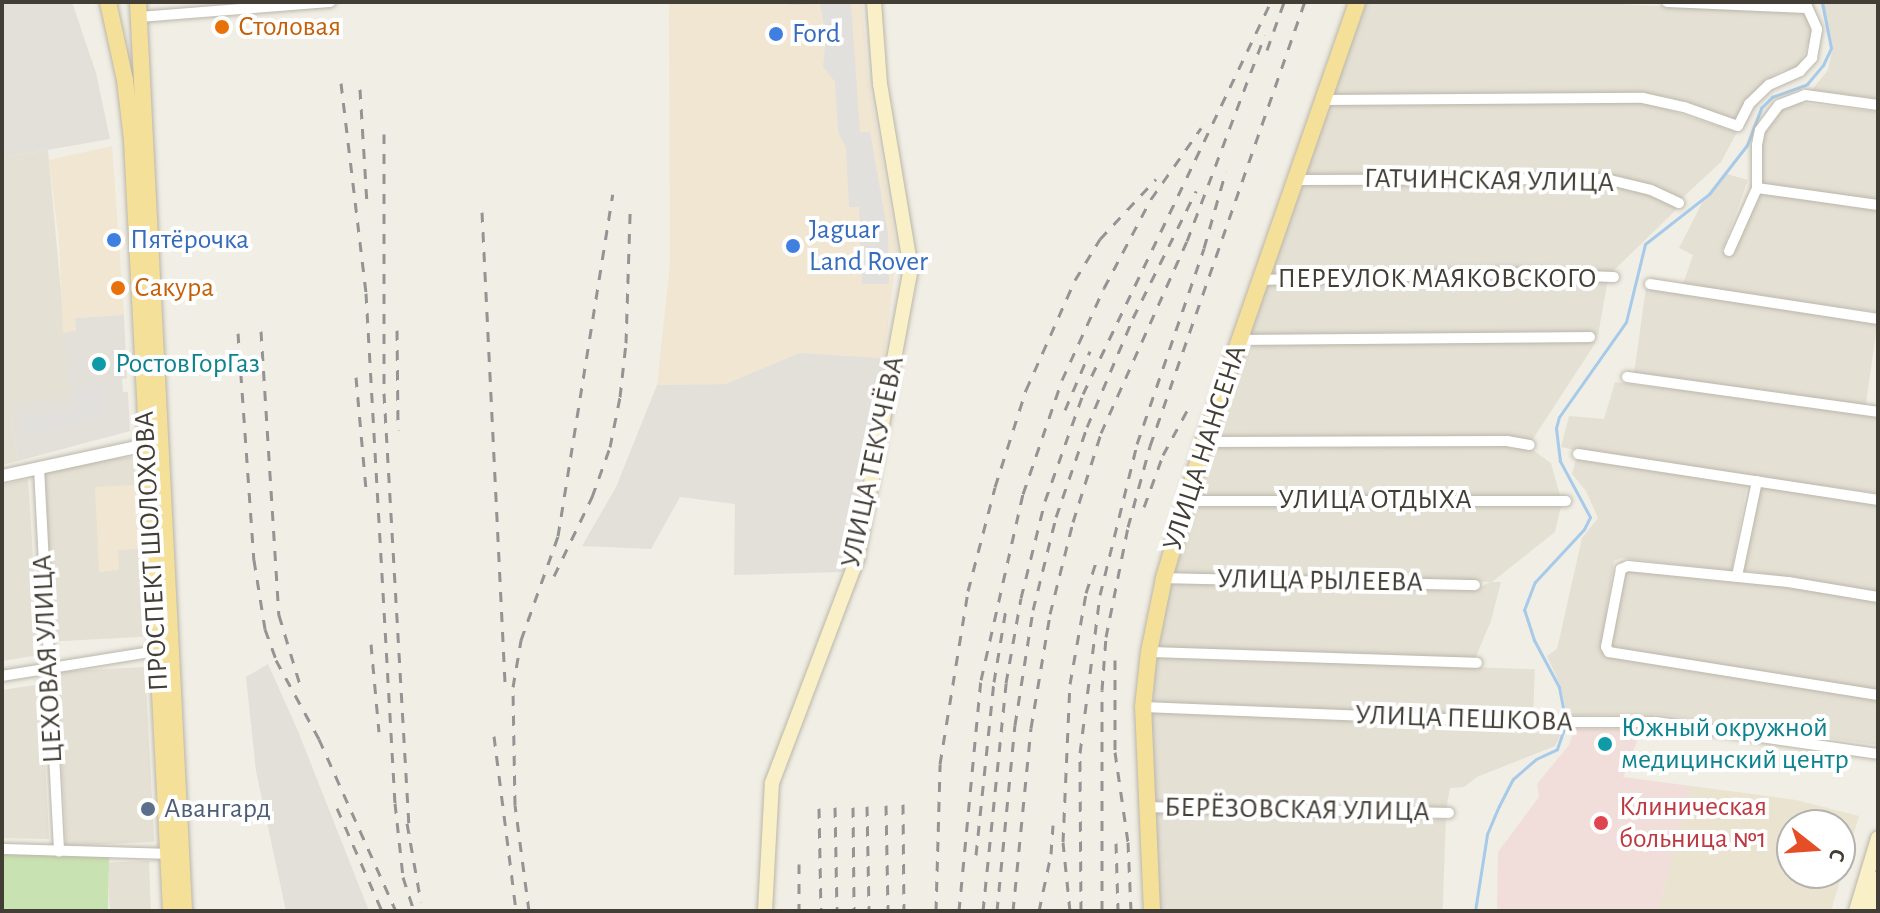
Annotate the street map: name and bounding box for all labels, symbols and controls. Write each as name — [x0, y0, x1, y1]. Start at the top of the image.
place label: Столовая — [238, 10, 341, 44]
place label: Ford — [792, 17, 840, 51]
marker: Столовая — [213, 18, 231, 36]
marker: Ford — [767, 25, 785, 43]
street label: ГАТЧИНСКАЯ УЛИЦА — [1364, 162, 1614, 200]
place label: Jaguar Land Rover — [809, 213, 928, 279]
place label: Пятёрочка — [130, 223, 249, 257]
marker: Пятёрочка — [105, 231, 123, 249]
marker: Jaguar Land Rover — [784, 237, 802, 255]
street label: ПЕРЕУЛОК МАЯКОВСКОГО — [1277, 262, 1597, 296]
place label: Сакура — [134, 271, 214, 305]
marker: Сакура — [109, 279, 127, 297]
street label: УЛИЦА НАНСЕНА — [1156, 341, 1254, 555]
place label: РостовГорГаз — [115, 347, 260, 381]
street label: УЛИЦА ТЕКУЧЁВА — [834, 353, 912, 571]
marker: РостовГорГаз — [90, 355, 108, 373]
street label: ПРОСПЕКТ ШОЛОХОВА — [128, 410, 176, 692]
street label: УЛИЦА ОТДЫХА — [1278, 483, 1472, 517]
street label: ЦЕХОВАЯ УЛИЦА — [26, 554, 70, 764]
street label: УЛИЦА РЫЛЕЕВА — [1217, 562, 1423, 600]
street label: УЛИЦА ПЕШКОВА — [1355, 698, 1573, 740]
place label: Южный окружной медицинский центр — [1621, 711, 1849, 777]
marker: Южный окружной медицинский центр — [1596, 735, 1614, 753]
place label: Клиническая больница №1 — [1619, 790, 1767, 856]
street label: БЕРЁЗОВСКАЯ УЛИЦА — [1164, 791, 1430, 829]
place label: Авангард — [164, 792, 271, 826]
marker: Авангард — [139, 800, 157, 818]
north arrow — [1776, 809, 1856, 889]
marker: Клиническая больница №1 — [1590, 812, 1612, 834]
text: С — [1825, 846, 1849, 864]

